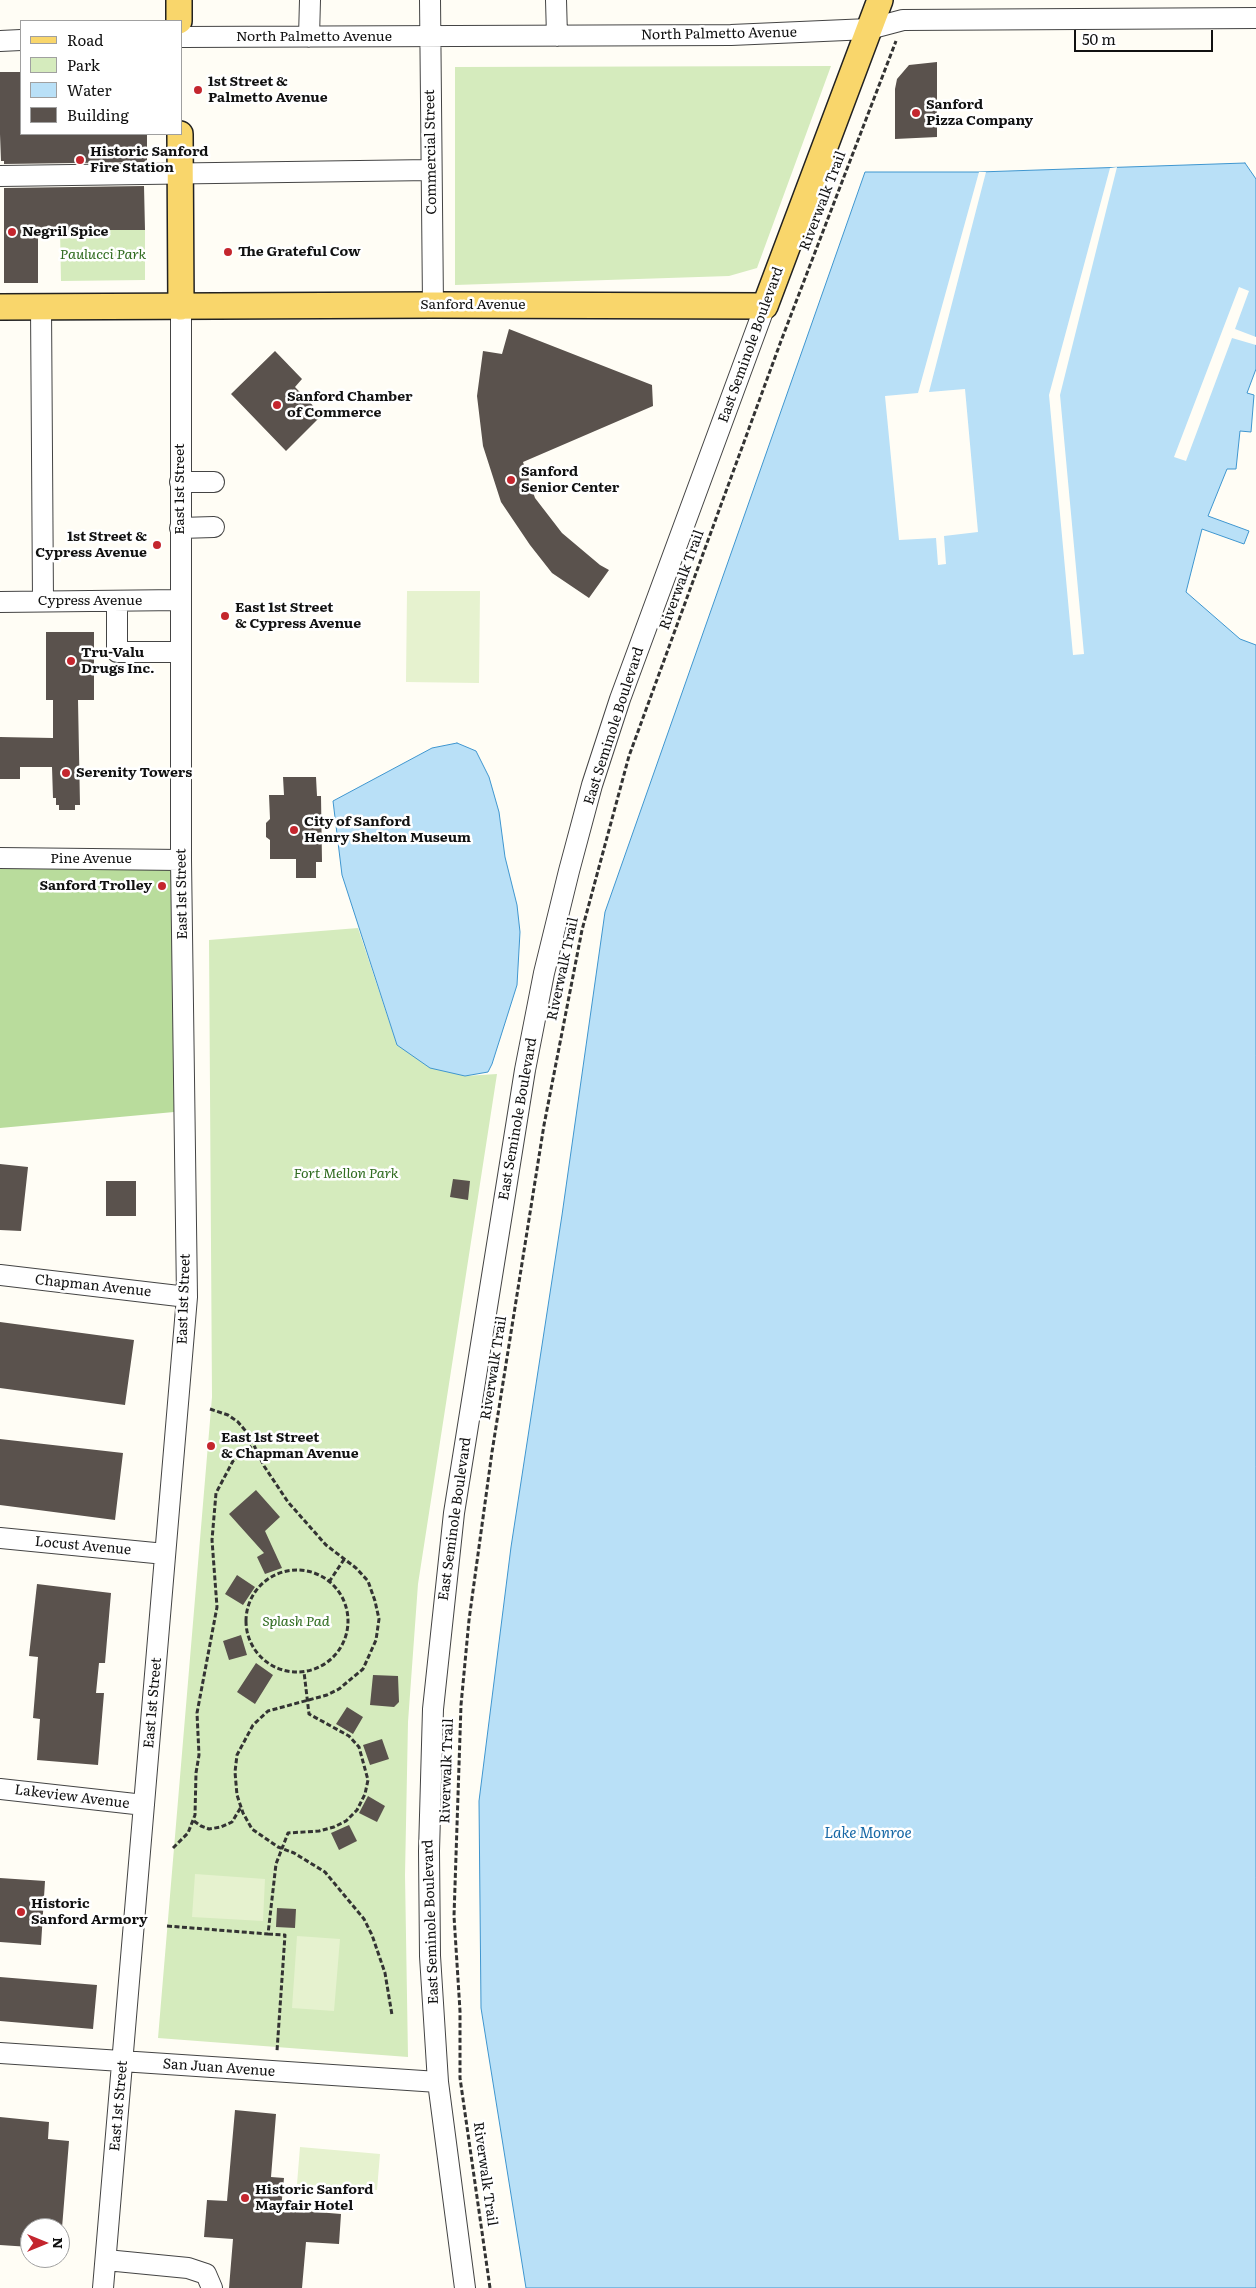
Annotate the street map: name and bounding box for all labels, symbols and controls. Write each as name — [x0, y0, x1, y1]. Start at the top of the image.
legend — [20, 20, 182, 135]
scale bar — [1076, 20, 1215, 52]
street label: North Palmetto Avenue — [641, 24, 797, 44]
text: 50 m — [1082, 27, 1116, 50]
text: Road — [67, 28, 103, 51]
street label: North Palmetto Avenue — [236, 29, 392, 45]
text: Park — [67, 53, 100, 76]
place label: 1st Street & Palmetto Avenue — [208, 74, 328, 106]
text: Water — [67, 78, 112, 101]
marker: 1st Street & Palmetto Avenue — [192, 84, 204, 96]
street label: Commercial Street — [422, 89, 440, 215]
place label: Sanford Pizza Company — [926, 97, 1033, 130]
text: Building — [67, 103, 129, 126]
marker: Sanford Pizza Company — [910, 107, 922, 119]
place label: Historic Sanford Fire Station — [90, 144, 209, 176]
street label: Riverwalk Trail — [796, 149, 850, 253]
marker: Historic Sanford Fire Station — [74, 154, 86, 166]
place label: Negril Spice — [22, 224, 108, 240]
marker: Negril Spice — [6, 226, 18, 238]
place label: The Grateful Cow — [238, 244, 361, 260]
marker: The Grateful Cow — [222, 246, 234, 258]
park label: Paulucci Park — [60, 247, 146, 263]
street label: East Seminole Boulevard — [715, 265, 787, 425]
street label: Sanford Avenue — [420, 297, 526, 313]
place label: Sanford Chamber of Commerce — [287, 389, 413, 422]
marker: Sanford Chamber of Commerce — [271, 399, 283, 411]
street label: East 1st Street — [172, 443, 188, 535]
place label: Sanford Senior Center — [521, 464, 619, 497]
marker: Sanford Senior Center — [505, 474, 517, 486]
street label: Riverwalk Trail — [656, 528, 708, 632]
place label: 1st Street & Cypress Avenue — [35, 529, 147, 562]
marker: 1st Street & Cypress Avenue — [151, 539, 163, 551]
street label: Cypress Avenue — [38, 593, 142, 609]
place label: East 1st Street & Cypress Avenue — [235, 600, 361, 632]
marker: East 1st Street & Cypress Avenue — [219, 610, 231, 622]
place label: Tru-Valu Drugs Inc. — [81, 645, 155, 678]
street label: East Seminole Boulevard — [581, 645, 647, 807]
marker: Tru-Valu Drugs Inc. — [65, 655, 77, 667]
place label: Serenity Towers — [76, 765, 192, 781]
marker: Serenity Towers — [60, 767, 72, 779]
place label: City of Sanford Henry Shelton Museum — [304, 814, 471, 846]
marker: City of Sanford Henry Shelton Museum — [288, 824, 300, 836]
street label: East 1st Street — [173, 848, 191, 940]
street label: Pine Avenue — [50, 851, 132, 867]
place label: Sanford Trolley — [39, 878, 152, 894]
marker: Sanford Trolley — [156, 880, 168, 892]
street label: Riverwalk Trail — [544, 916, 582, 1022]
street label: East Seminole Boulevard — [495, 1036, 541, 1202]
park label: Fort Mellon Park — [294, 1166, 398, 1182]
street label: East 1st Street — [174, 1253, 194, 1345]
street label: Chapman Avenue — [34, 1272, 152, 1300]
street label: Riverwalk Trail — [477, 1315, 511, 1421]
place label: East 1st Street & Chapman Avenue — [221, 1430, 359, 1462]
street label: East Seminole Boulevard — [435, 1436, 475, 1602]
marker: East 1st Street & Chapman Avenue — [205, 1440, 217, 1452]
street label: Locust Avenue — [34, 1533, 132, 1559]
park label: Splash Pad — [262, 1614, 330, 1630]
street label: East 1st Street — [141, 1657, 165, 1749]
street label: Riverwalk Trail — [437, 1718, 457, 1824]
street label: Lakeview Avenue — [13, 1782, 131, 1812]
water label: Lake Monroe — [824, 1825, 912, 1843]
street label: East Seminole Boulevard — [420, 1839, 442, 2005]
place label: Historic Sanford Armory — [31, 1896, 148, 1928]
marker: Historic Sanford Armory — [15, 1906, 27, 1918]
street label: San Juan Avenue — [162, 2056, 276, 2080]
street label: East 1st Street — [107, 2060, 131, 2152]
street label: Riverwalk Trail — [469, 2121, 501, 2227]
place label: Historic Sanford Mayfair Hotel — [255, 2182, 374, 2214]
marker: Historic Sanford Mayfair Hotel — [239, 2192, 251, 2204]
north arrow — [20, 2218, 70, 2268]
text: N — [49, 2237, 69, 2249]

